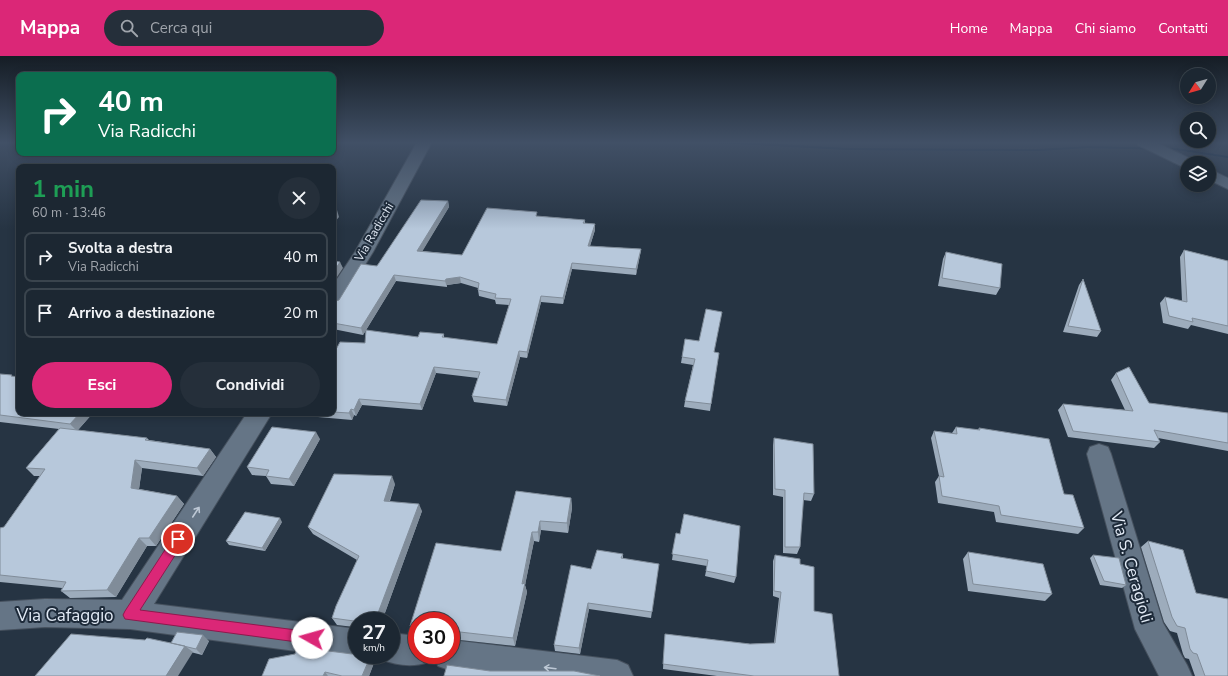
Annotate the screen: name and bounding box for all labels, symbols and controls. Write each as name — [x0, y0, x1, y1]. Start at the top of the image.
search box — [104, 10, 384, 46]
text: Mappa — [20, 15, 80, 41]
icon: search — [118, 17, 140, 39]
text: Cerca qui — [150, 18, 212, 38]
text: Home — [950, 19, 988, 38]
text: Mappa — [1010, 19, 1053, 38]
text: Chi siamo — [1075, 19, 1136, 38]
text: Contatti — [1158, 19, 1208, 38]
north arrow — [1180, 68, 1216, 104]
map controls — [1180, 68, 1216, 192]
text: 40 m — [98, 83, 164, 121]
icon: right — [32, 88, 84, 140]
button: search — [1180, 112, 1216, 148]
text: Via Radicchi — [98, 119, 196, 143]
button: layers — [1180, 156, 1216, 192]
text: 1 min — [32, 173, 94, 205]
button: close — [278, 177, 320, 219]
street label: Via Radicchi — [350, 200, 397, 265]
text: 60 m · 13:46 — [32, 204, 106, 222]
text: Svolta a destra — [68, 238, 173, 258]
icon: right — [34, 246, 56, 268]
text: 40 m — [283, 247, 318, 267]
text: Via Radicchi — [68, 258, 139, 276]
icon: arrive — [34, 302, 56, 324]
text: Arrivo a destinazione — [68, 303, 215, 323]
text: 20 m — [283, 303, 318, 323]
button: Esci — [32, 362, 172, 408]
button: Condividi — [180, 362, 320, 408]
one-way arrow — [192, 507, 200, 518]
street label: Via S. Ceragioli — [1104, 508, 1158, 625]
pin — [161, 522, 195, 556]
icon: arrive — [167, 528, 189, 550]
street label: Via Cafaggio — [15, 604, 114, 627]
speed limit sign: 30 — [408, 612, 460, 664]
position arrow — [291, 617, 333, 659]
text: 27 — [362, 619, 386, 646]
text: km/h — [363, 641, 385, 655]
one-way arrow — [544, 664, 557, 672]

